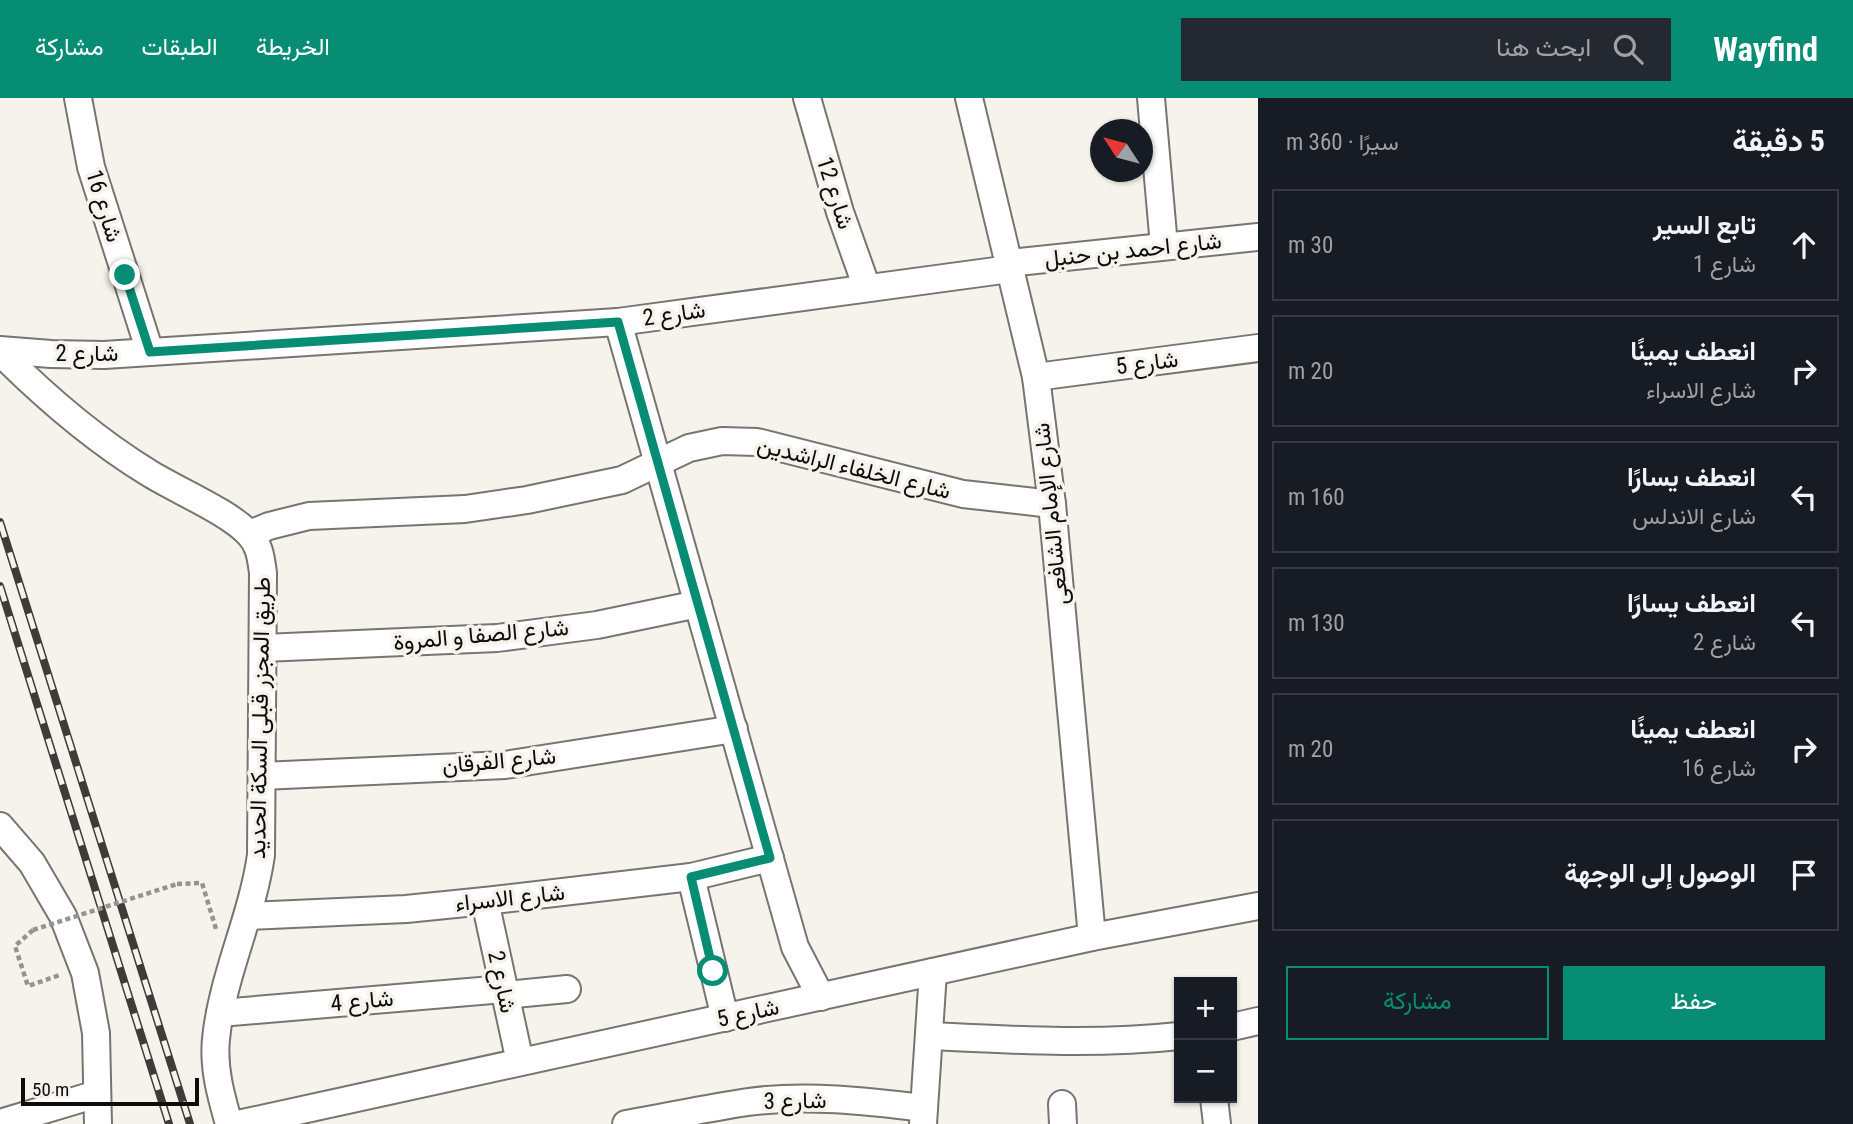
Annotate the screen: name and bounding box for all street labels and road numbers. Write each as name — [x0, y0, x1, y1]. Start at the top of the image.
street label: شارع 12 — [809, 154, 859, 233]
street label: شارع 16 — [78, 167, 128, 246]
street label: شارع احمد بن حنبل — [1043, 227, 1223, 275]
street label: شارع 2 — [641, 296, 707, 334]
street label: شارع 2 — [56, 340, 118, 369]
street label: شارع 5 — [1114, 346, 1180, 382]
street label: شارع الإمام الشافعى — [1028, 421, 1076, 607]
street label: شارع الخلفاء الراشدين — [754, 431, 953, 507]
street label: طريق المجزر قبلى السكة الحديد — [244, 577, 277, 859]
street label: شارع الصفا و المروة — [392, 614, 570, 658]
street label: شارع الفرقان — [441, 743, 557, 781]
street label: شارع الاسراء — [454, 879, 566, 919]
street label: شارع 2 — [480, 948, 522, 1016]
street label: شارع 4 — [329, 985, 395, 1019]
street label: شارع 5 — [714, 993, 782, 1035]
street label: شارع 3 — [763, 1087, 827, 1117]

